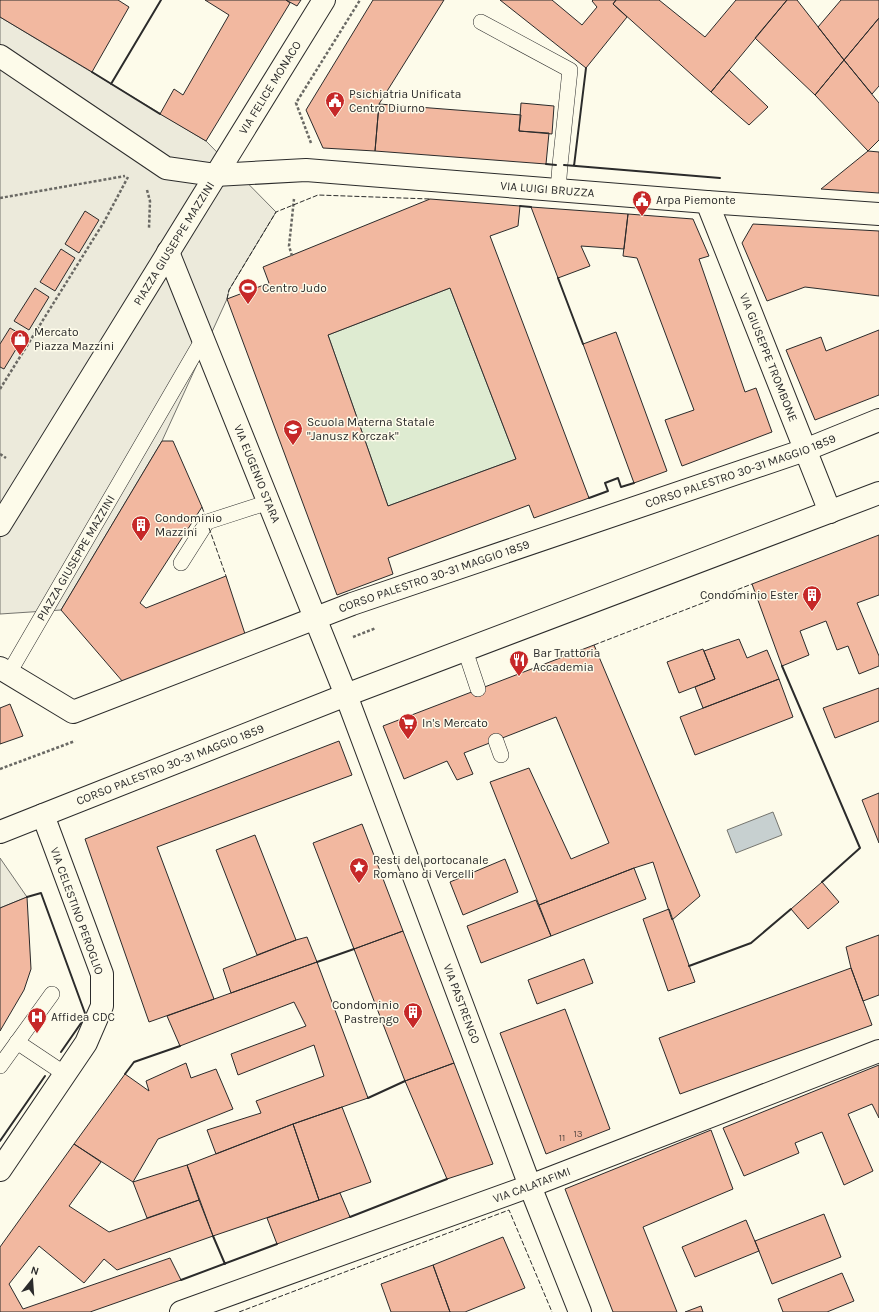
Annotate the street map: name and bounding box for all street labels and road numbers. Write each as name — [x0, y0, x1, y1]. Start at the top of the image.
street label: VIA FELICE MONACO — [236, 38, 304, 137]
street label: PIAZZA GIUSEPPE MAZZINI — [130, 179, 217, 308]
street label: VIA LUIGI BRUZZA — [500, 179, 595, 200]
street label: VIA GIUSEPPE TROMBONE — [737, 291, 800, 424]
street label: VIA EUGENIO STARA — [231, 422, 283, 525]
street label: CORSO PALESTRO 30-31 MAGGIO 1859 — [643, 431, 838, 511]
street label: PIAZZA GIUSEPPE MAZZINI — [34, 493, 118, 623]
street label: CORSO PALESTRO 30-31 MAGGIO 1859 — [336, 537, 531, 616]
street label: CORSO PALESTRO 30-31 MAGGIO 1859 — [74, 721, 266, 808]
street label: VIA CELESTINO PEROGLIO — [47, 845, 107, 977]
street label: VIA PASTRENGO — [440, 962, 483, 1046]
street label: VIA CALATAFIMI — [491, 1164, 573, 1206]

